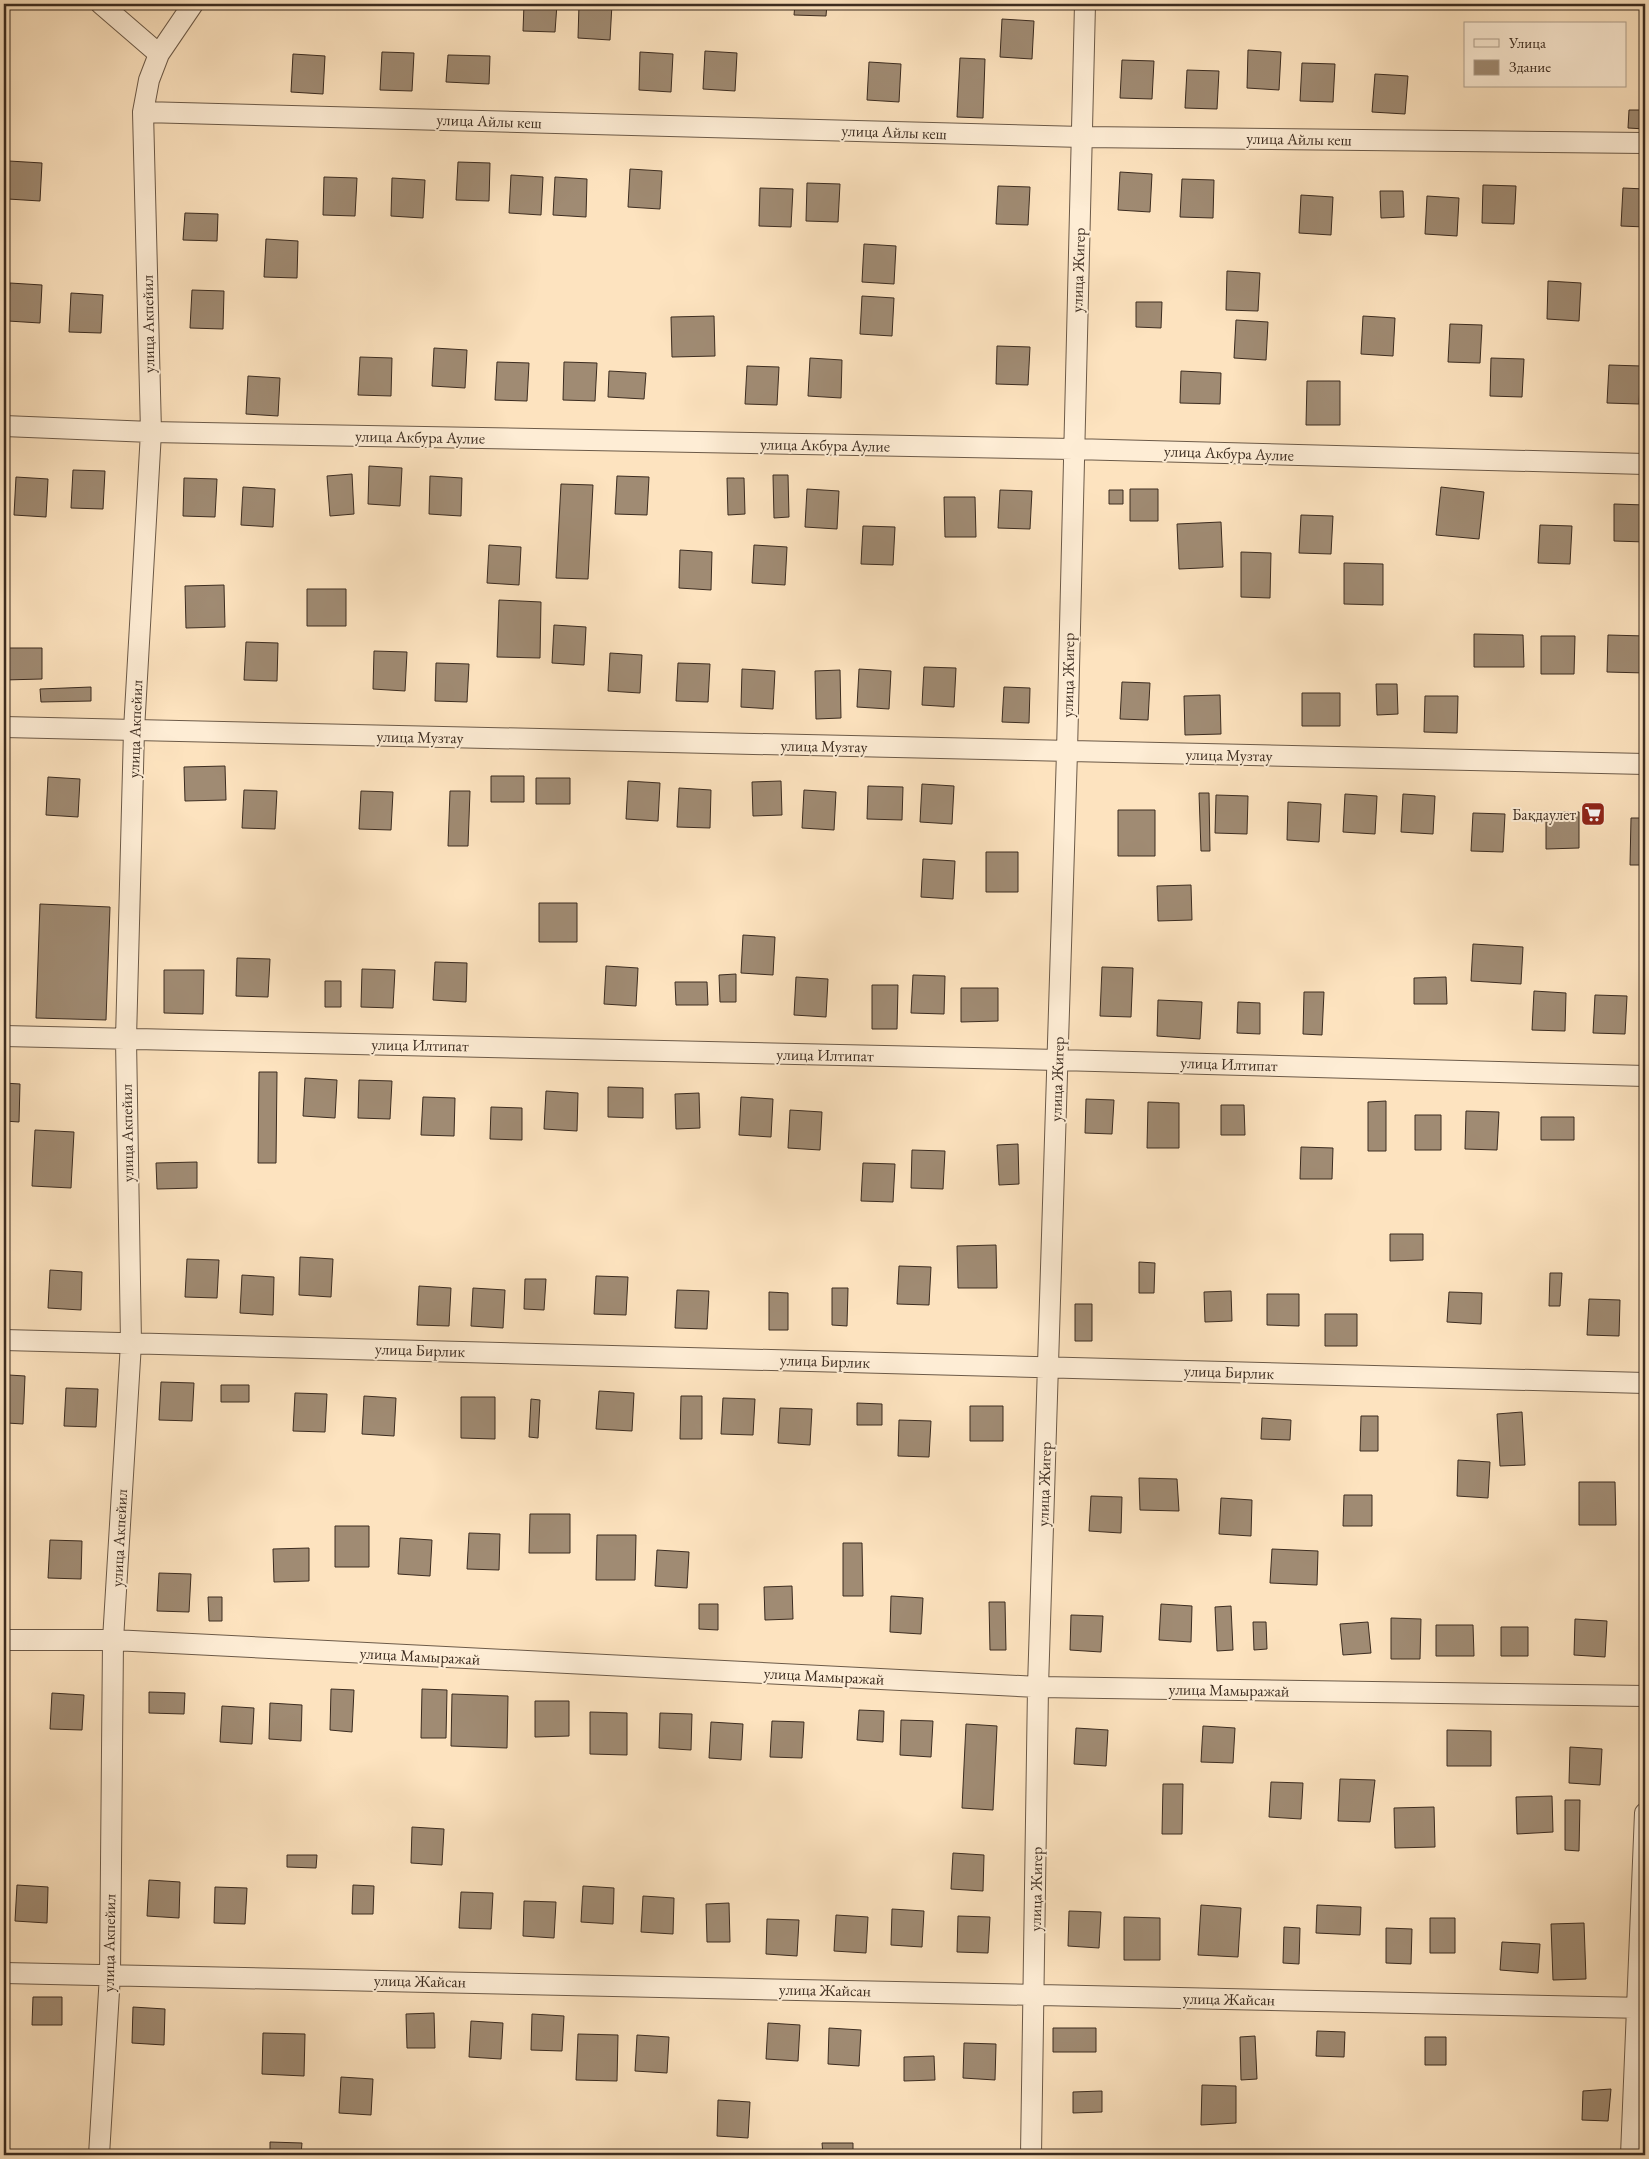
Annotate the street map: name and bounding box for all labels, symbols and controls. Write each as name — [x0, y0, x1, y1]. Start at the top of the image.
legend — [1464, 22, 1626, 88]
text: Улица — [1508, 33, 1546, 52]
text: Здание — [1509, 57, 1551, 76]
street label: улица Айлы кеш — [436, 109, 542, 133]
street label: улица Айлы кеш — [841, 120, 947, 144]
street label: улица Айлы кеш — [1246, 128, 1352, 150]
street label: улица Жигер — [1066, 227, 1090, 313]
street label: улица Акпейил — [137, 274, 159, 373]
street label: улица Акбура Аулие — [355, 425, 485, 449]
street label: улица Акбура Аулие — [760, 433, 890, 457]
street label: улица Акбура Аулие — [1164, 440, 1294, 466]
street label: улица Жигер — [1057, 632, 1079, 718]
street label: улица Акпейил — [123, 679, 147, 778]
street label: улица Музтау — [376, 726, 465, 748]
street label: улица Музтау — [780, 735, 869, 757]
street label: улица Музтау — [1185, 744, 1274, 766]
supermarket icon: Бақдаулет — [1580, 801, 1606, 827]
place label: Бақдаулет — [1512, 804, 1576, 825]
street label: улица Илтипат — [371, 1034, 469, 1056]
street label: улица Жигер — [1045, 1036, 1069, 1122]
street label: улица Илтипат — [776, 1044, 874, 1066]
street label: улица Илтипат — [1180, 1052, 1278, 1076]
street label: улица Акпейил — [116, 1083, 138, 1182]
street label: улица Бирлик — [375, 1338, 466, 1362]
street label: улица Бирлик — [780, 1349, 871, 1373]
street label: улица Бирлик — [1184, 1360, 1275, 1384]
street label: улица Жигер — [1032, 1441, 1056, 1527]
street label: улица Акпейил — [106, 1488, 132, 1588]
street label: улица Мамыражай — [359, 1642, 481, 1670]
street label: улица Мамыражай — [763, 1662, 885, 1690]
street label: улица Мамыражай — [1168, 1678, 1290, 1702]
street label: улица Жигер — [1025, 1846, 1047, 1932]
street label: улица Акпейил — [98, 1893, 120, 1992]
street label: улица Жайсан — [374, 1970, 466, 1992]
street label: улица Жайсан — [779, 1979, 871, 2001]
street label: улица Жайсан — [1183, 1988, 1275, 2010]

